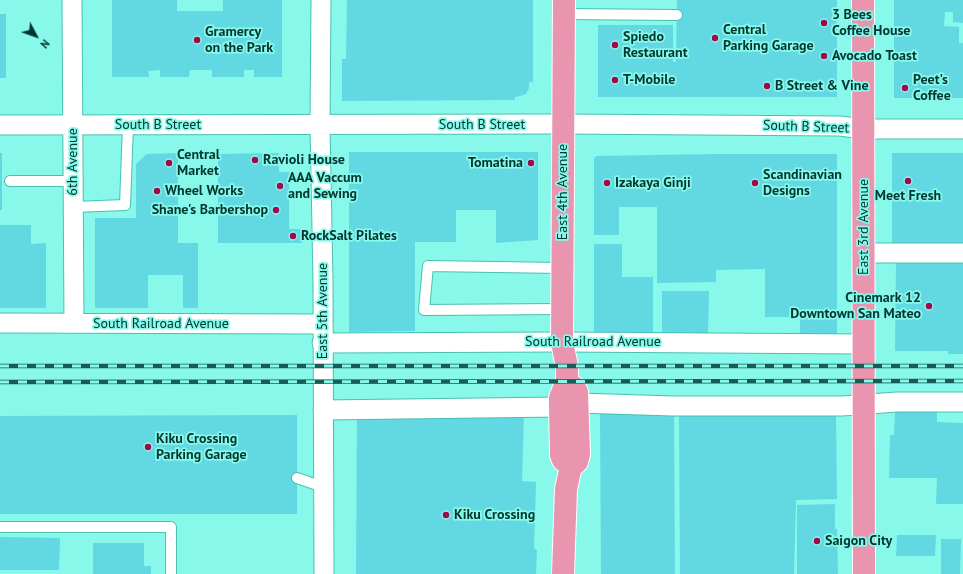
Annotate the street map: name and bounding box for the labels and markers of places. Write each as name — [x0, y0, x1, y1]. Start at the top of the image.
place label: 3 Bees Coffee House — [832, 7, 910, 40]
marker: 3 Bees Coffee House — [819, 18, 829, 28]
place label: Central Parking Garage — [723, 22, 814, 54]
place label: Gramercy on the Park — [205, 24, 273, 56]
place label: Spiedo Restaurant — [623, 29, 688, 62]
marker: Central Parking Garage — [710, 33, 720, 43]
marker: Gramercy on the Park — [192, 35, 202, 45]
marker: Spiedo Restaurant — [610, 40, 620, 50]
place label: Avocado Toast — [832, 48, 917, 64]
marker: Avocado Toast — [819, 51, 829, 61]
place label: T-Mobile — [623, 72, 675, 88]
place label: Peet's Coffee — [913, 72, 951, 104]
marker: T-Mobile — [610, 75, 620, 85]
place label: B Street & Vine — [775, 78, 868, 94]
marker: B Street & Vine — [762, 81, 772, 91]
marker: Peet's Coffee — [900, 83, 910, 93]
place label: Central Market — [177, 147, 220, 180]
place label: Ravioli House — [263, 152, 345, 168]
marker: Ravioli House — [250, 155, 260, 165]
place label: Tomatina — [468, 155, 523, 171]
marker: Central Market — [164, 158, 174, 168]
marker: Tomatina — [526, 158, 536, 168]
place label: Scandinavian Designs — [763, 167, 842, 200]
place label: AAA Vaccum and Sewing — [288, 170, 362, 202]
place label: Izakaya Ginji — [615, 175, 691, 191]
marker: Meet Fresh — [903, 176, 913, 186]
marker: Izakaya Ginji — [602, 178, 612, 188]
marker: Scandinavian Designs — [750, 178, 760, 188]
marker: AAA Vaccum and Sewing — [275, 181, 285, 191]
place label: Wheel Works — [165, 183, 243, 199]
marker: Wheel Works — [152, 186, 162, 196]
place label: Meet Fresh — [875, 188, 941, 204]
place label: Shane's Barbershop — [152, 202, 268, 218]
marker: Shane's Barbershop — [271, 205, 281, 215]
place label: RockSalt Pilates — [301, 228, 397, 244]
marker: RockSalt Pilates — [288, 231, 298, 241]
place label: Cinemark 12 Downtown San Mateo — [790, 290, 921, 322]
marker: Cinemark 12 Downtown San Mateo — [924, 301, 934, 311]
place label: Kiku Crossing Parking Garage — [156, 431, 247, 464]
marker: Kiku Crossing Parking Garage — [143, 442, 153, 452]
place label: Kiku Crossing — [454, 507, 535, 523]
marker: Kiku Crossing — [441, 510, 451, 520]
place label: Saigon City — [825, 533, 892, 549]
marker: Saigon City — [812, 536, 822, 546]

